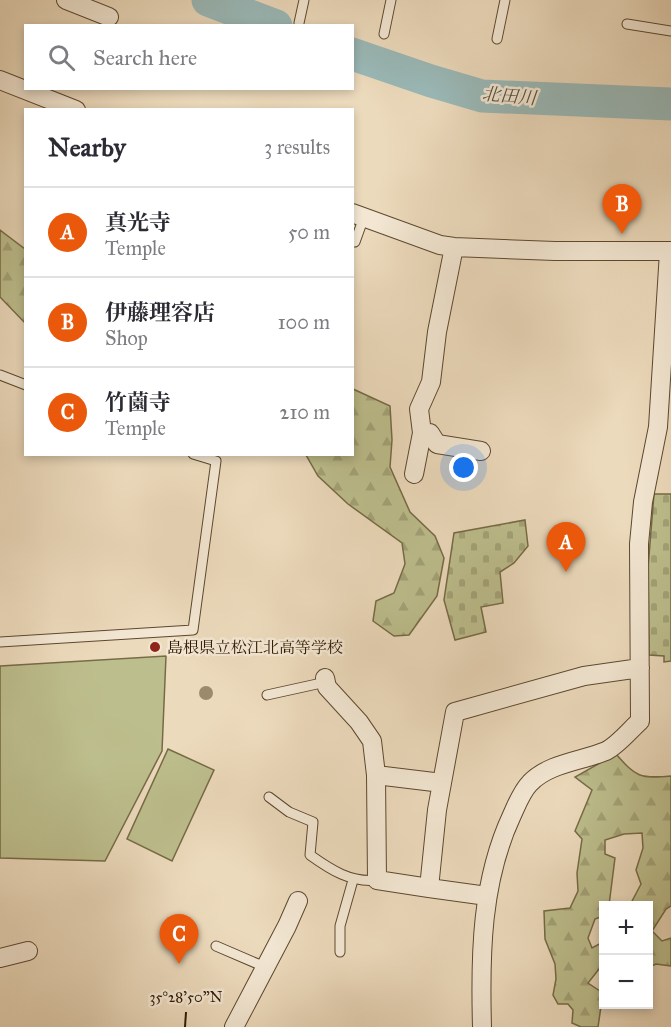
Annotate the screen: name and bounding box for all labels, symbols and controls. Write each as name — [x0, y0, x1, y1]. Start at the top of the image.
search box — [24, 24, 354, 90]
icon: search — [45, 41, 78, 74]
text: Search here — [93, 44, 197, 71]
water label: 北田川 — [481, 83, 539, 109]
text: Nearby — [48, 131, 126, 163]
text: 3 results — [264, 135, 330, 159]
pin: B — [602, 184, 642, 234]
text: 真光寺 — [105, 209, 171, 236]
text: A — [61, 220, 74, 244]
text: 50 m — [288, 220, 330, 244]
text: Temple — [105, 236, 166, 260]
text: 伊藤理容店 — [105, 299, 215, 326]
text: B — [61, 310, 74, 334]
text: 100 m — [278, 310, 330, 334]
text: Shop — [105, 326, 148, 350]
text: 竹薗寺 — [105, 389, 171, 416]
text: C — [61, 400, 74, 424]
text: 210 m — [280, 400, 330, 424]
text: Temple — [105, 416, 166, 440]
your location — [449, 453, 478, 482]
pin: A — [546, 522, 586, 572]
place label: 島根県立松江北高等学校 — [167, 638, 343, 657]
marker: 島根県立松江北高等学校 — [148, 640, 162, 654]
map controls — [599, 901, 653, 1009]
button: + — [599, 901, 653, 955]
pin: C — [160, 914, 198, 964]
button: − — [599, 955, 653, 1009]
text: 35°28'50"N — [150, 988, 223, 1006]

